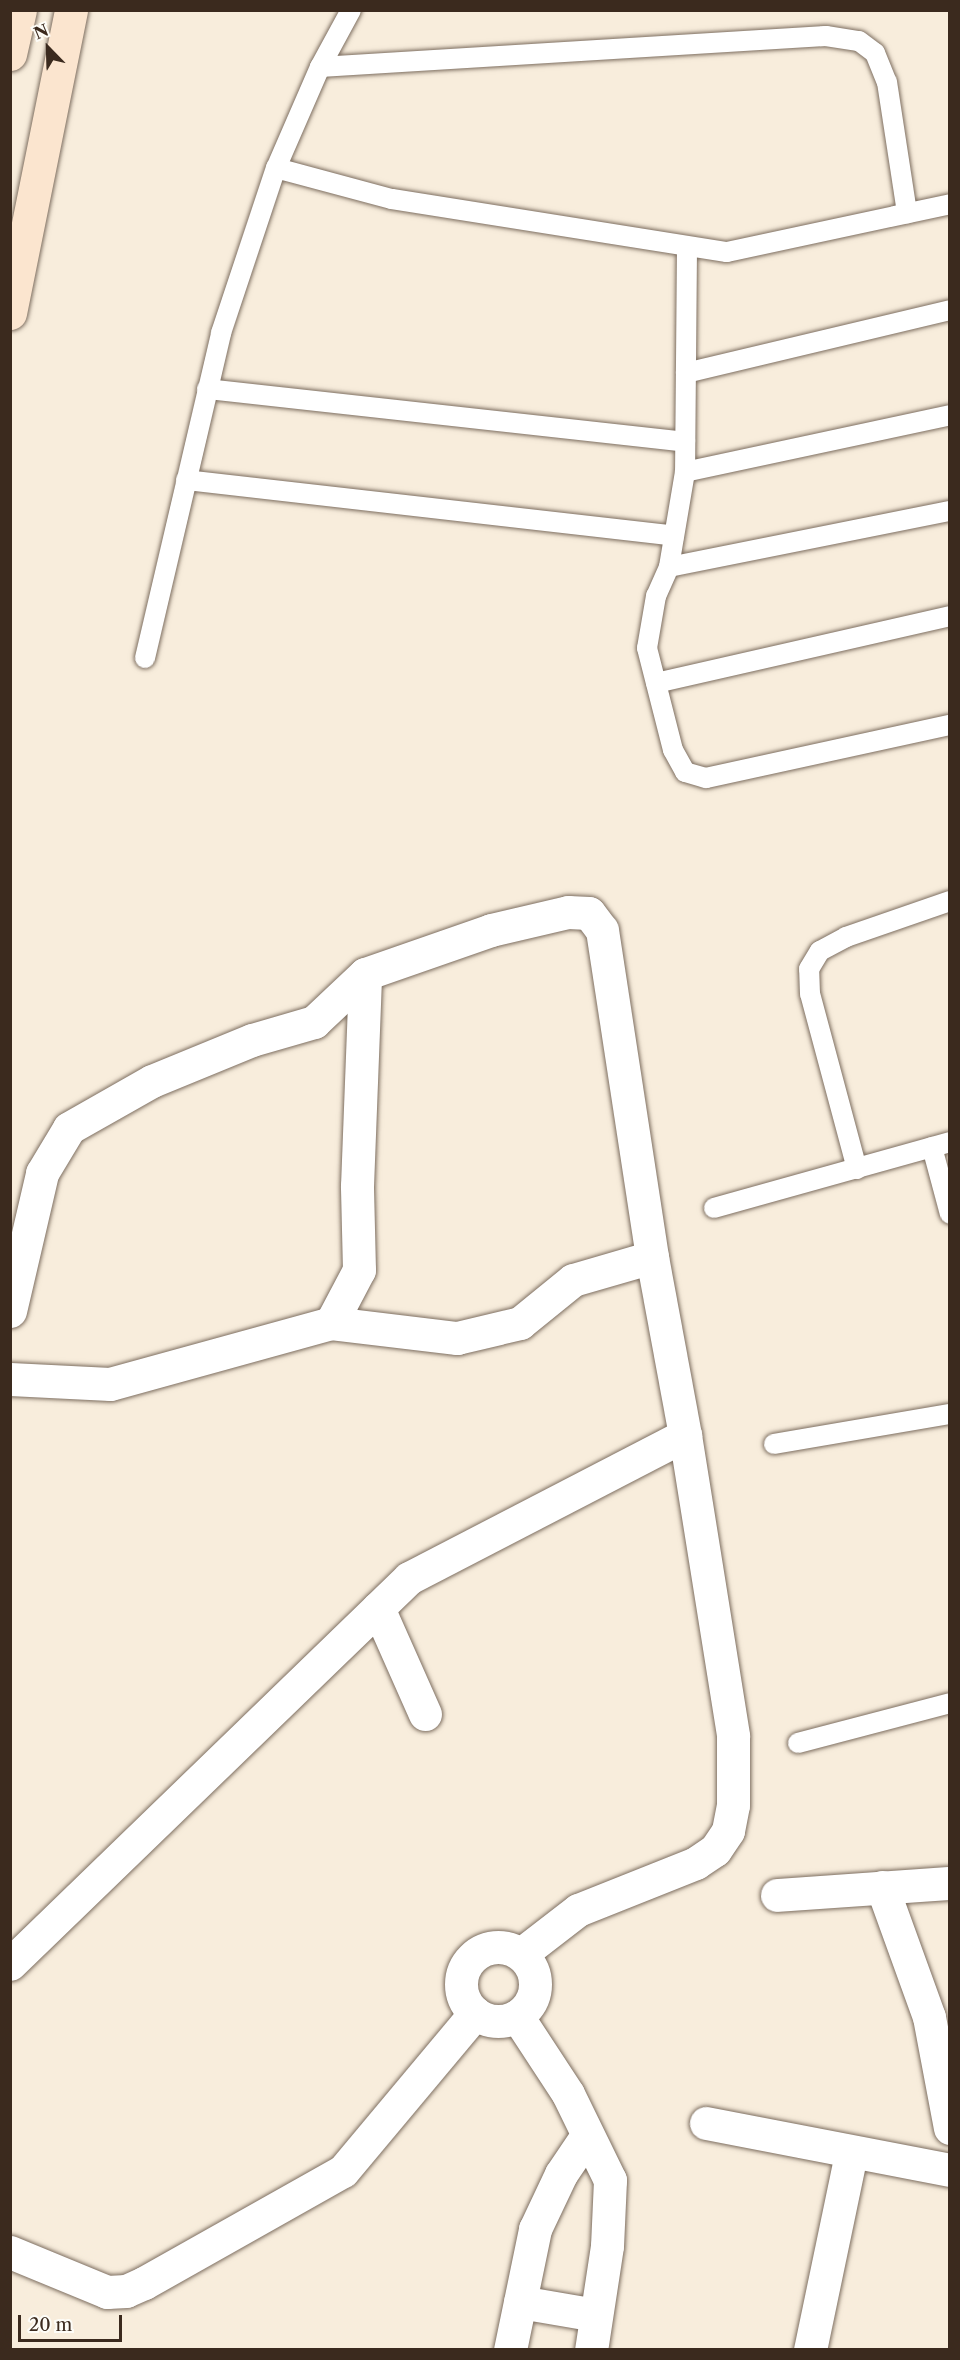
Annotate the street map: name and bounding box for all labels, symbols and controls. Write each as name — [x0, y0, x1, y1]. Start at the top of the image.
north arrow — [18, 18, 78, 78]
text: N — [31, 20, 51, 43]
scale bar — [21, 2303, 124, 2341]
text: 20 m — [29, 2314, 72, 2336]

